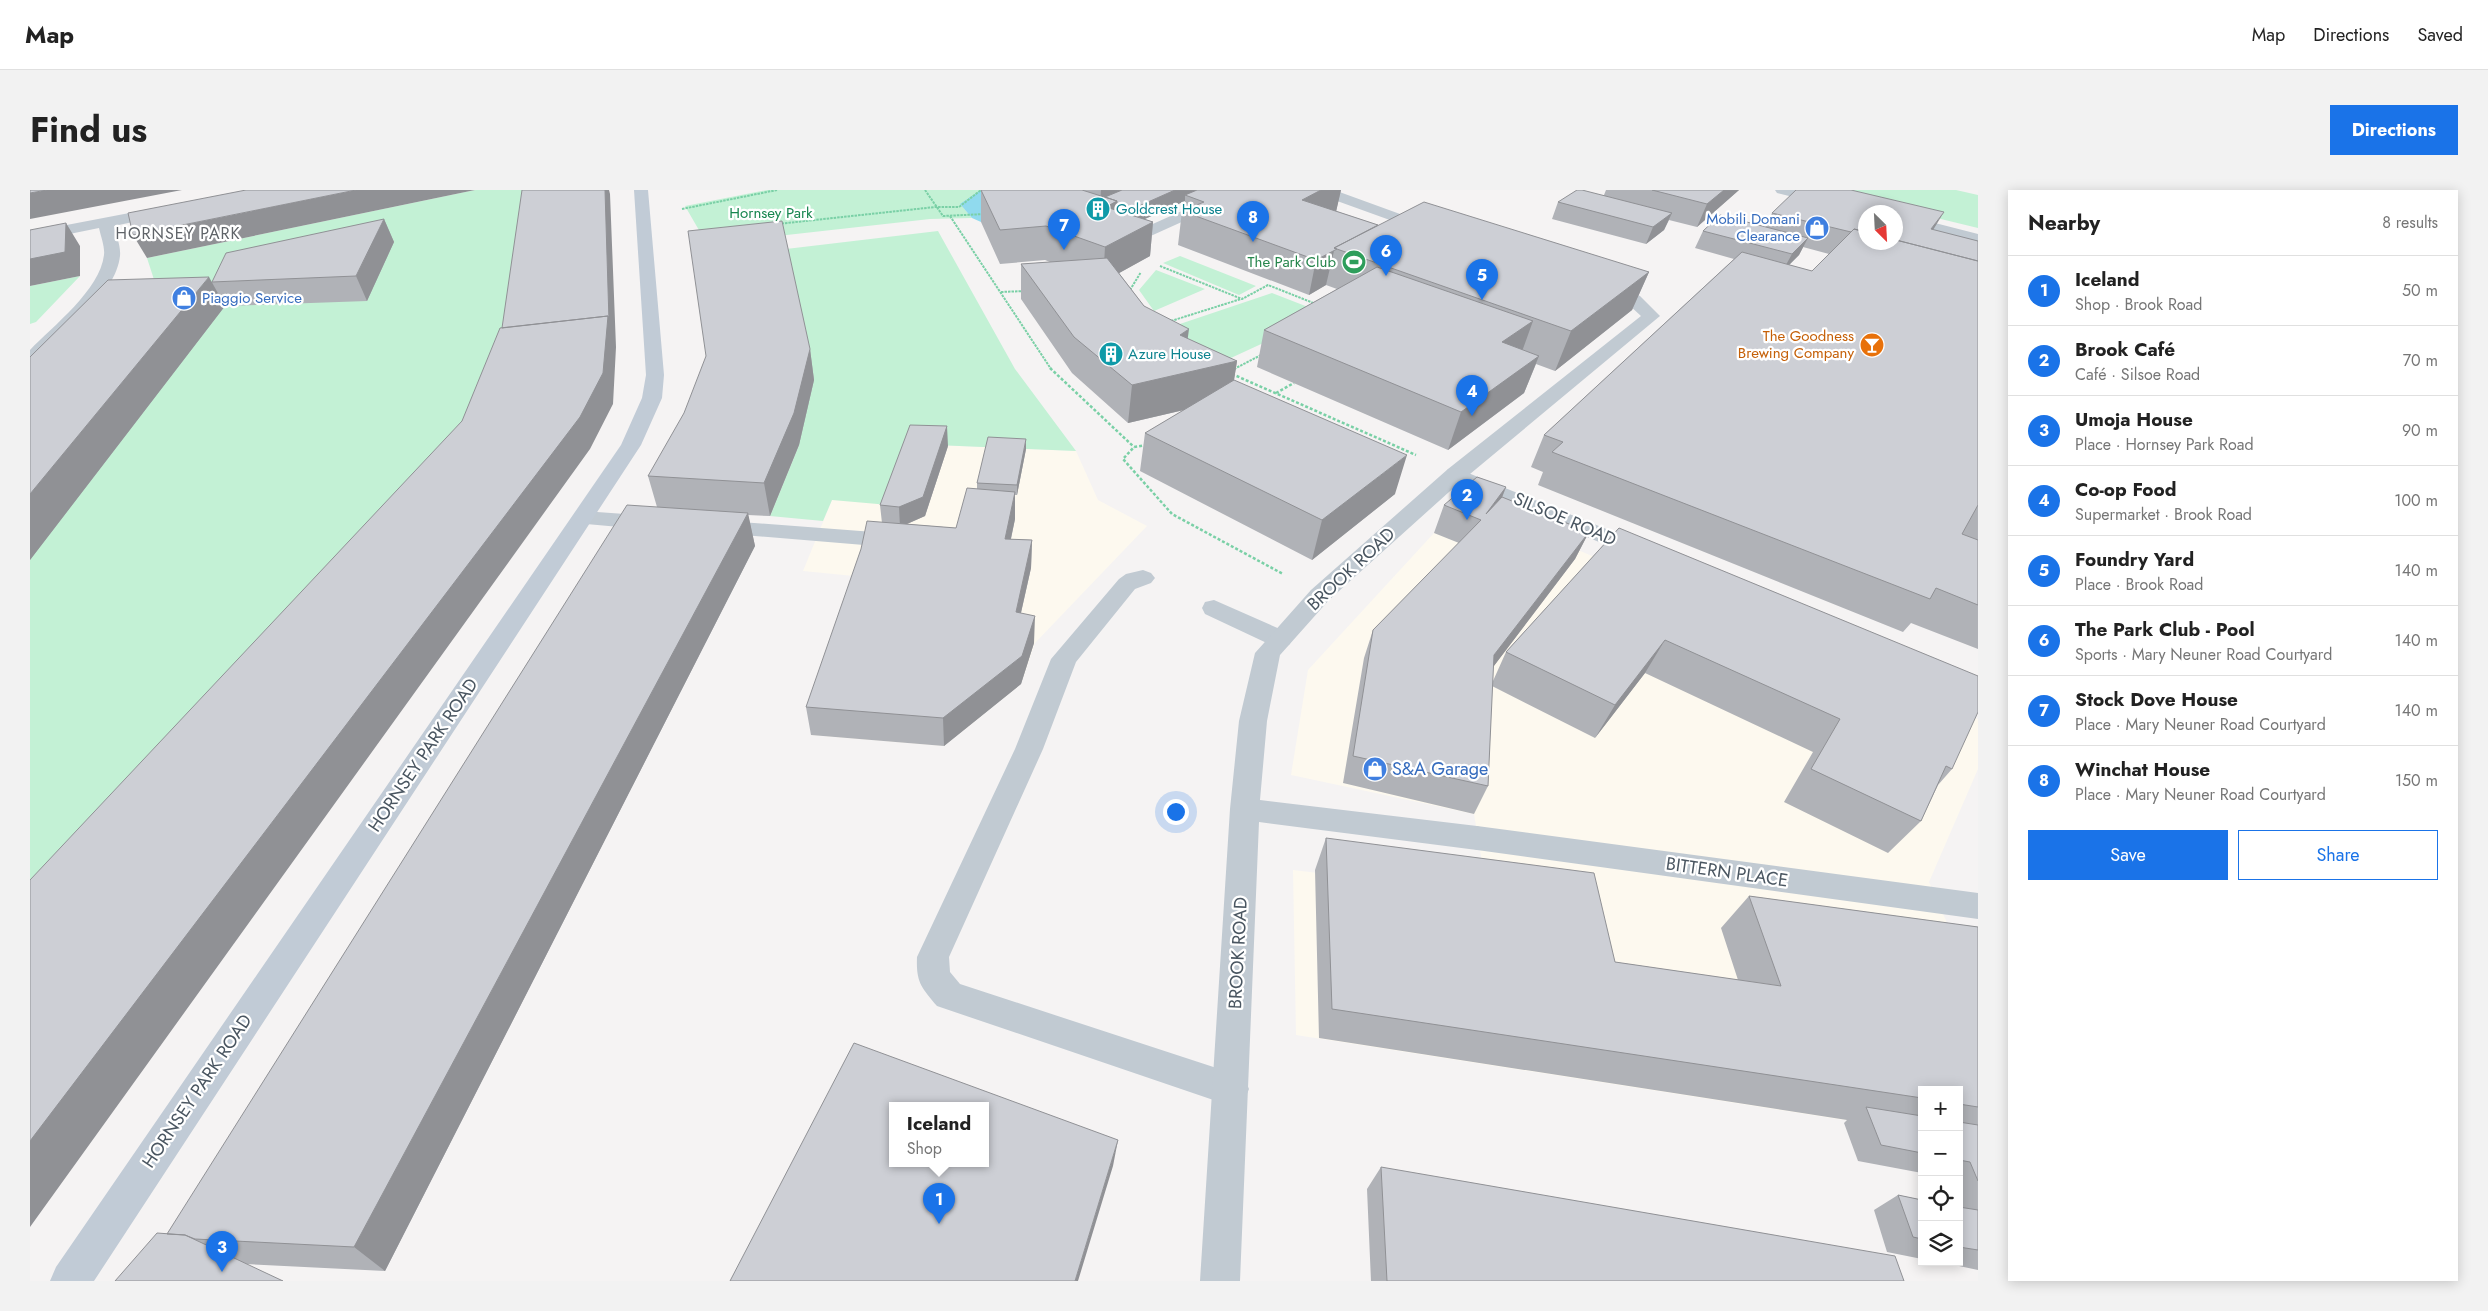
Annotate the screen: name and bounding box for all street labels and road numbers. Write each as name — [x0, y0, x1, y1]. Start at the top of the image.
street label: SILSOE ROAD — [1509, 486, 1621, 552]
street label: BROOK ROAD — [1301, 521, 1401, 617]
street label: HORNSEY PARK ROAD — [362, 673, 484, 837]
street label: BITTERN PLACE — [1664, 851, 1790, 893]
street label: BROOK ROAD — [1222, 896, 1254, 1010]
street label: HORNSEY PARK ROAD — [136, 1009, 258, 1173]

